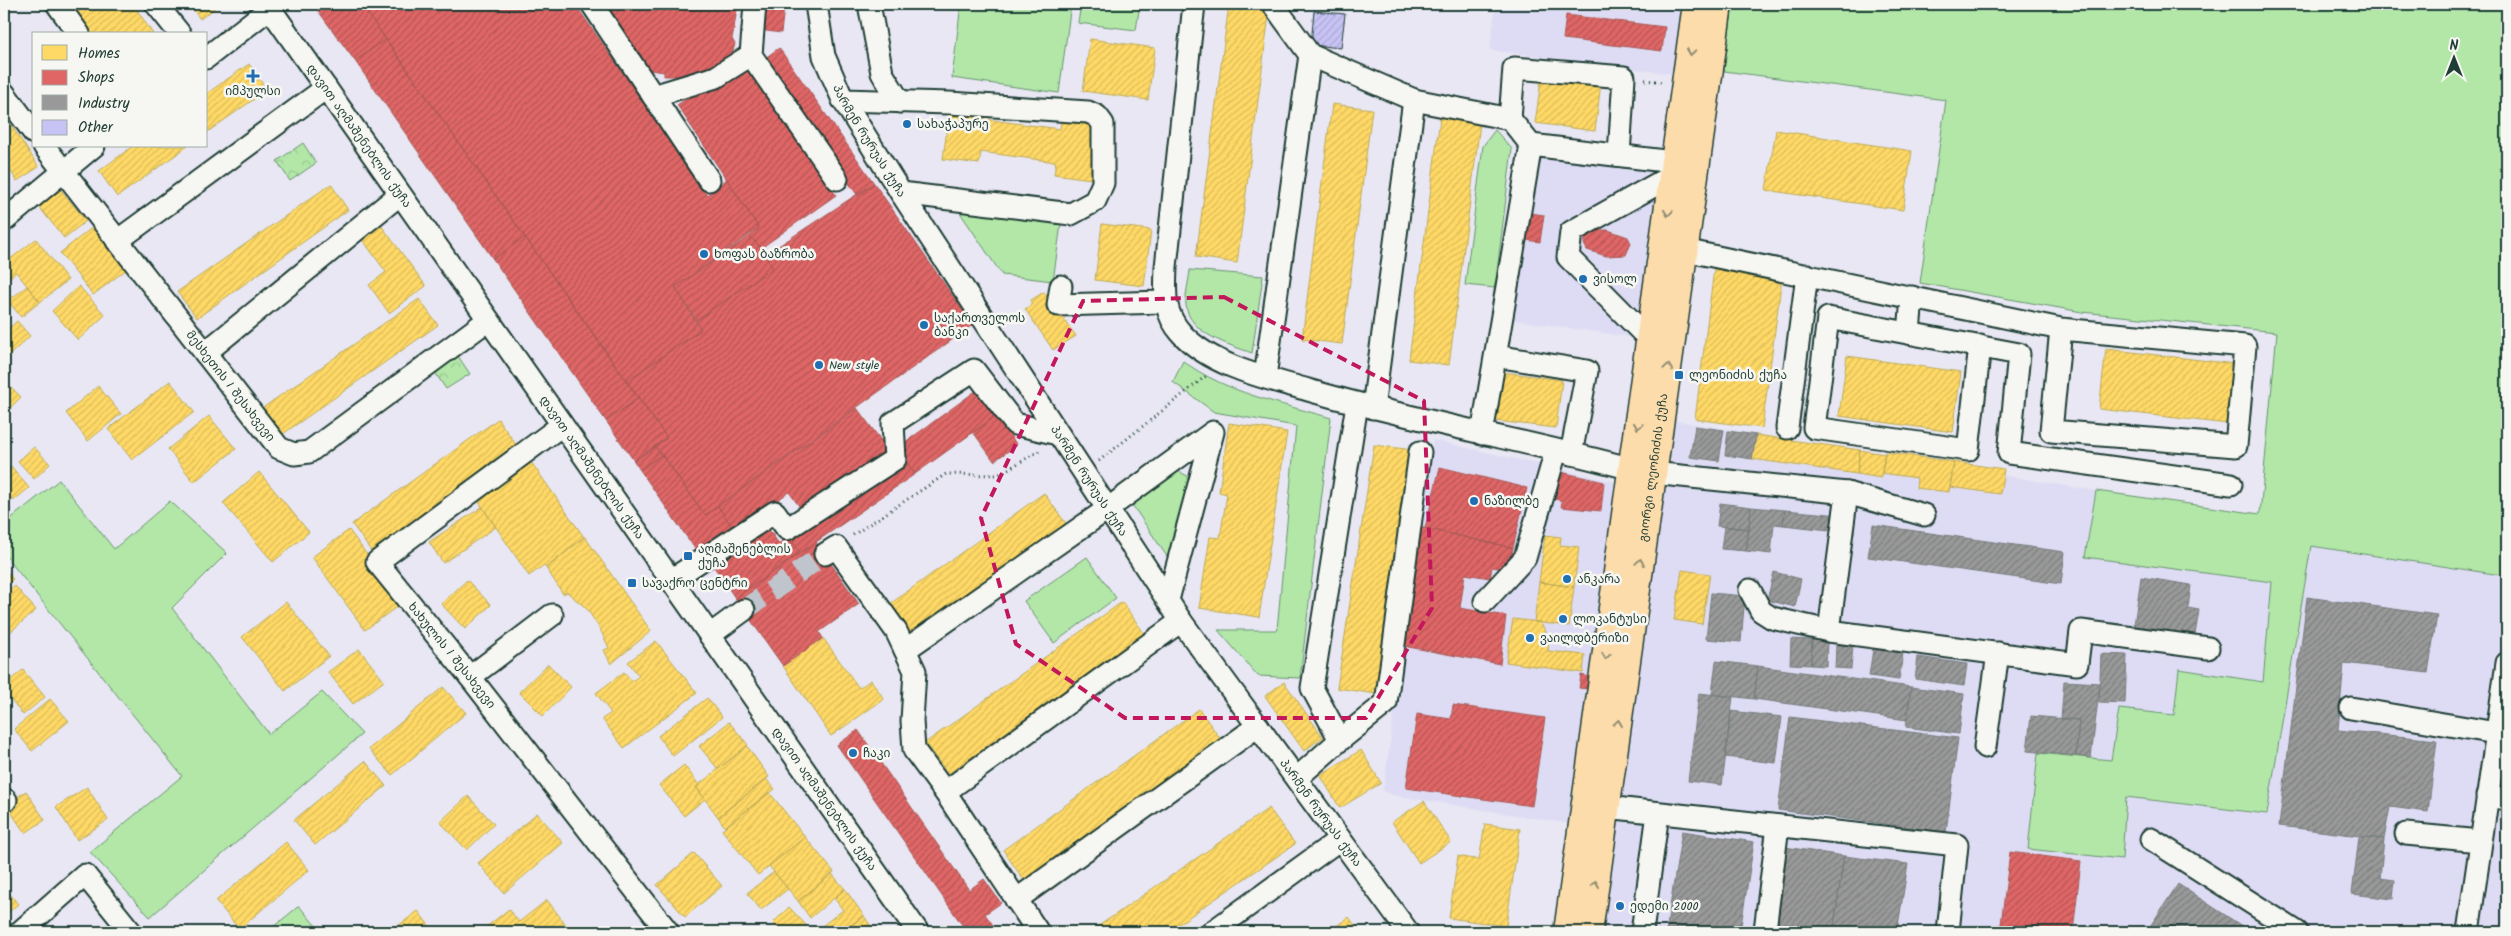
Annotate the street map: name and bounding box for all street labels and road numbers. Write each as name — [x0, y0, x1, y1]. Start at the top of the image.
street label: დავით აღმაშენებლის ქუჩა — [302, 60, 416, 212]
street label: პარმენ რურუას ქუჩა — [827, 82, 910, 201]
street label: მესხეთის I შესახვევი — [181, 327, 280, 446]
street label: დავით აღმაშენებლის ქუჩა — [535, 392, 649, 543]
street label: გიორგი ლეონიძის ქუჩა — [1634, 392, 1673, 543]
street label: პარმენ რურუას ქუჩა — [1045, 422, 1132, 540]
street label: ხახულის I შესახვევი — [403, 598, 500, 713]
street label: დავით აღმაშენებლის ქუჩა — [767, 723, 881, 875]
street label: პარმენ რურუას ქუჩა — [1275, 755, 1366, 871]

